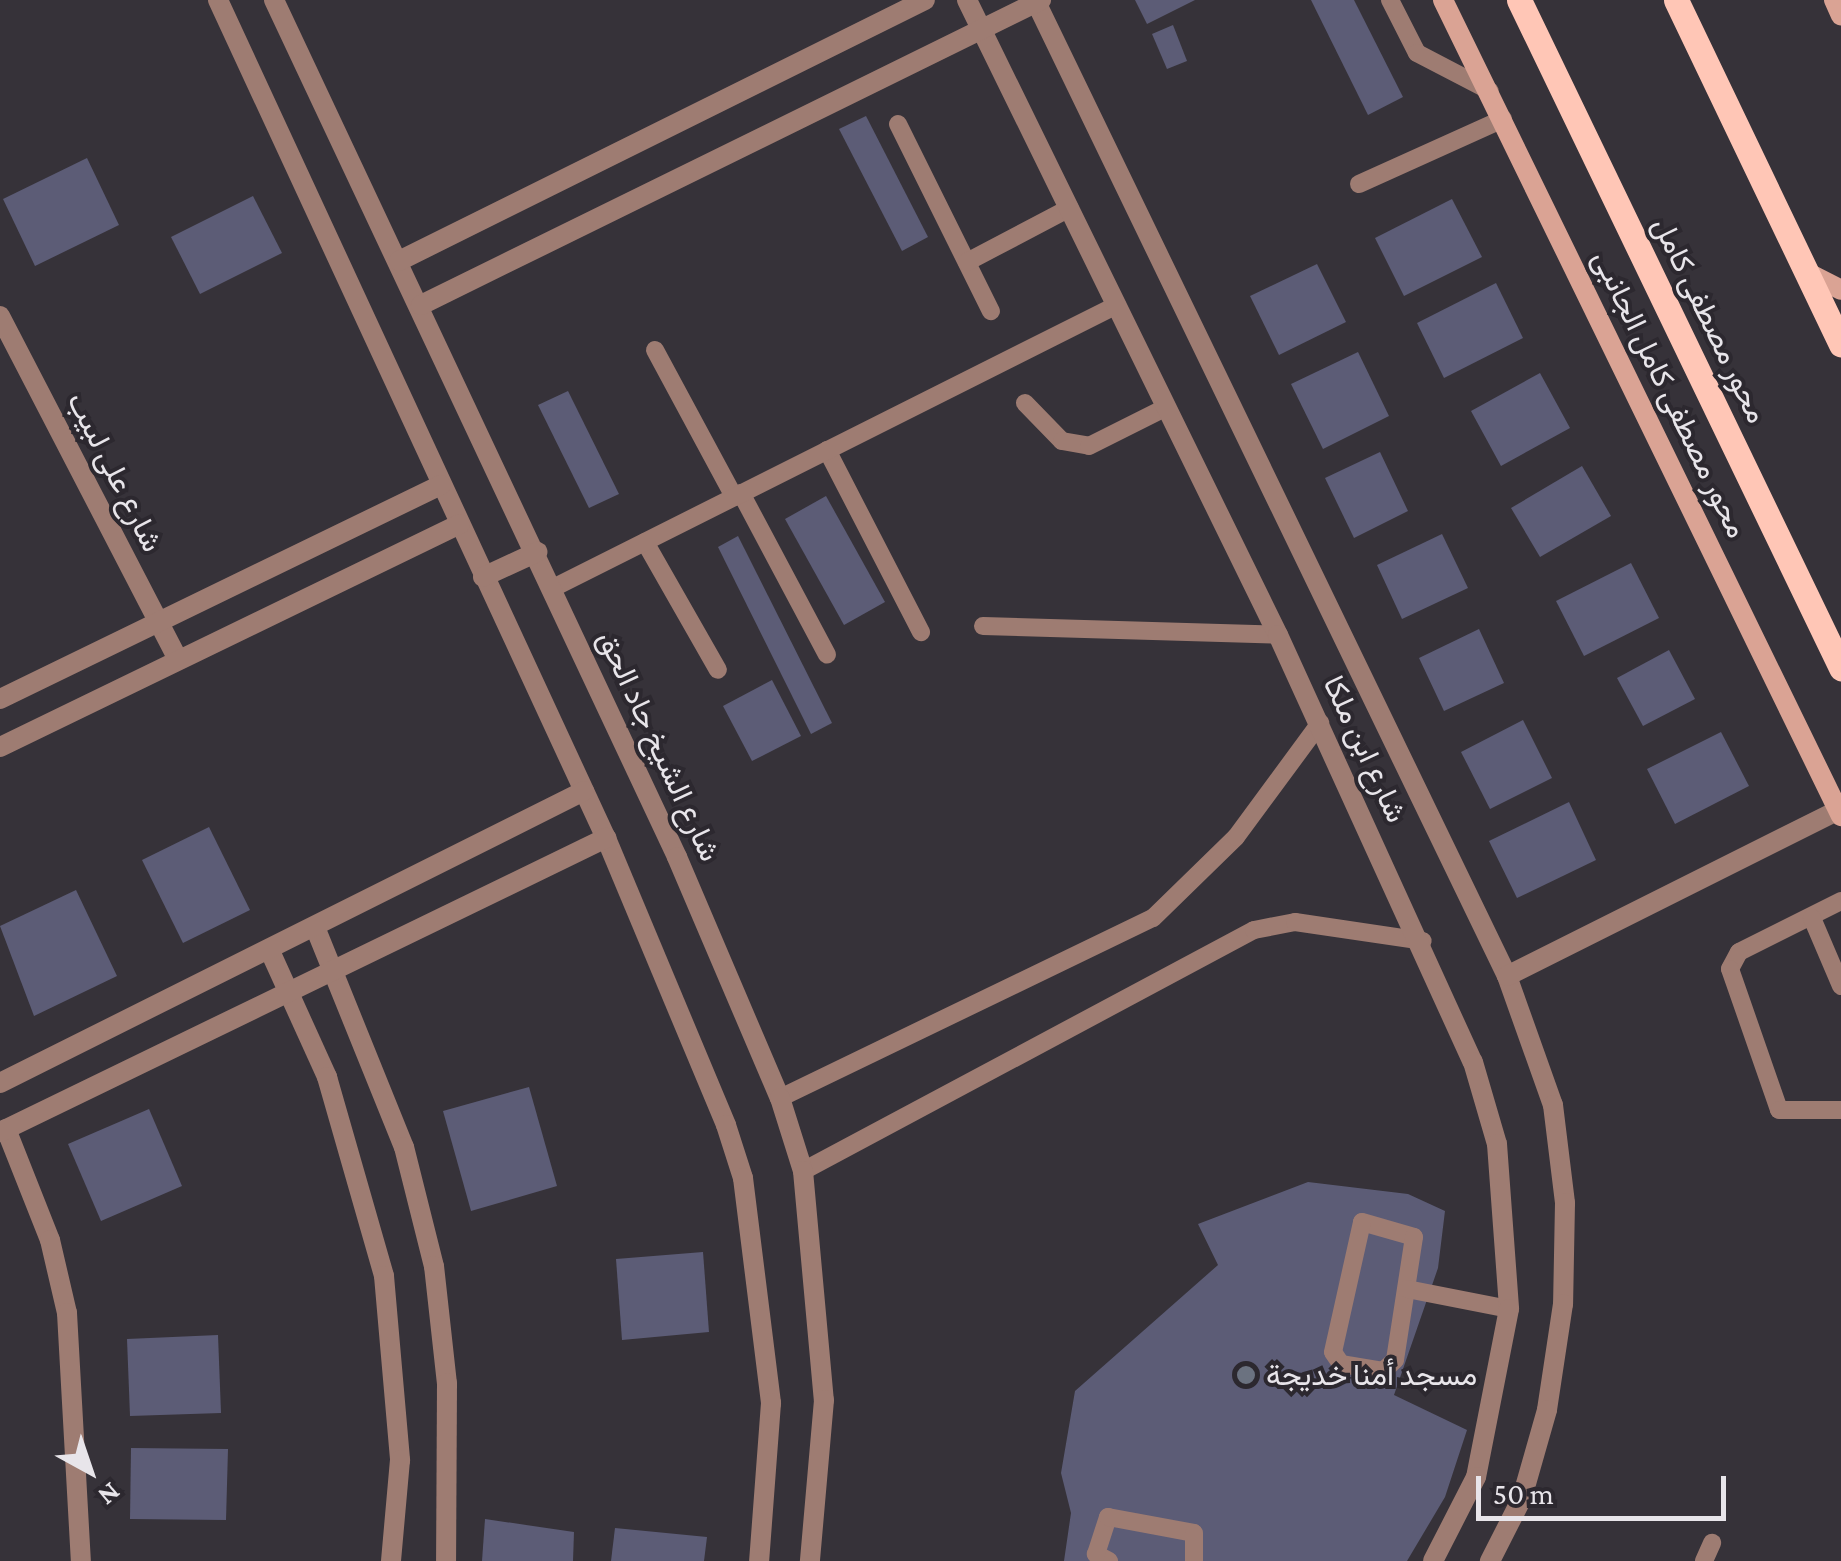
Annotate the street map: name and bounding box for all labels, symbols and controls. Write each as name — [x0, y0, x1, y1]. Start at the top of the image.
street label: محور مصطفى كامل — [1645, 211, 1775, 429]
street label: محور مصطفى كامل الجانبى — [1585, 244, 1755, 544]
street label: شارع على لبيب — [59, 386, 171, 558]
street label: شارع الشيخ جاد الحق — [590, 625, 728, 867]
street label: شارع ابن ملكا — [1315, 670, 1415, 828]
place label: مسجد أمنا خديجة — [1266, 1357, 1477, 1393]
marker: مسجد أمنا خديجة — [1235, 1364, 1257, 1386]
north arrow — [40, 1421, 140, 1521]
scale bar — [1481, 1456, 1731, 1518]
text: N — [92, 1476, 127, 1512]
text: 50 m — [1493, 1477, 1554, 1510]

